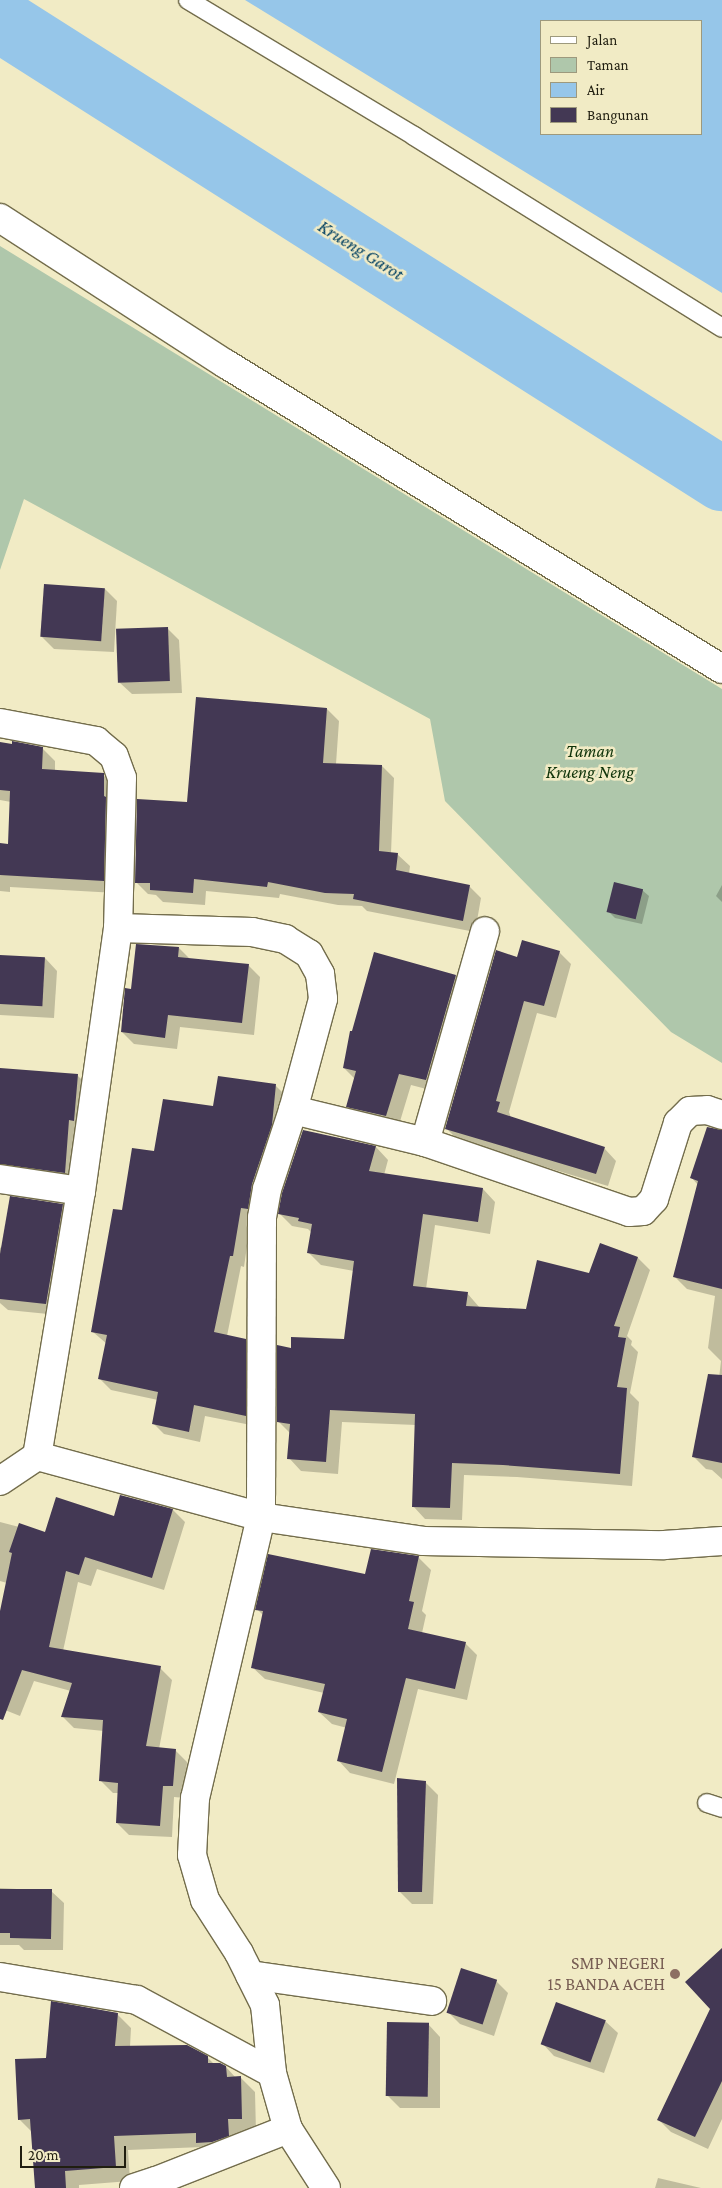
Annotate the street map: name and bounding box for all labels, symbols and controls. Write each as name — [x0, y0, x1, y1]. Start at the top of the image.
legend — [540, 20, 702, 135]
text: Jalan — [587, 32, 617, 48]
text: Taman — [587, 57, 629, 73]
text: Air — [587, 82, 605, 98]
text: Bangunan — [587, 107, 648, 123]
water label: Krueng Garot — [314, 215, 408, 285]
park label: Taman Krueng Neng — [546, 741, 634, 784]
place label: SMP NEGERI 15 BANDA ACEH — [547, 1953, 665, 1996]
marker: SMP NEGERI 15 BANDA ACEH — [669, 1968, 681, 1980]
scale bar — [22, 2136, 129, 2168]
text: 20 m — [28, 2147, 59, 2163]

